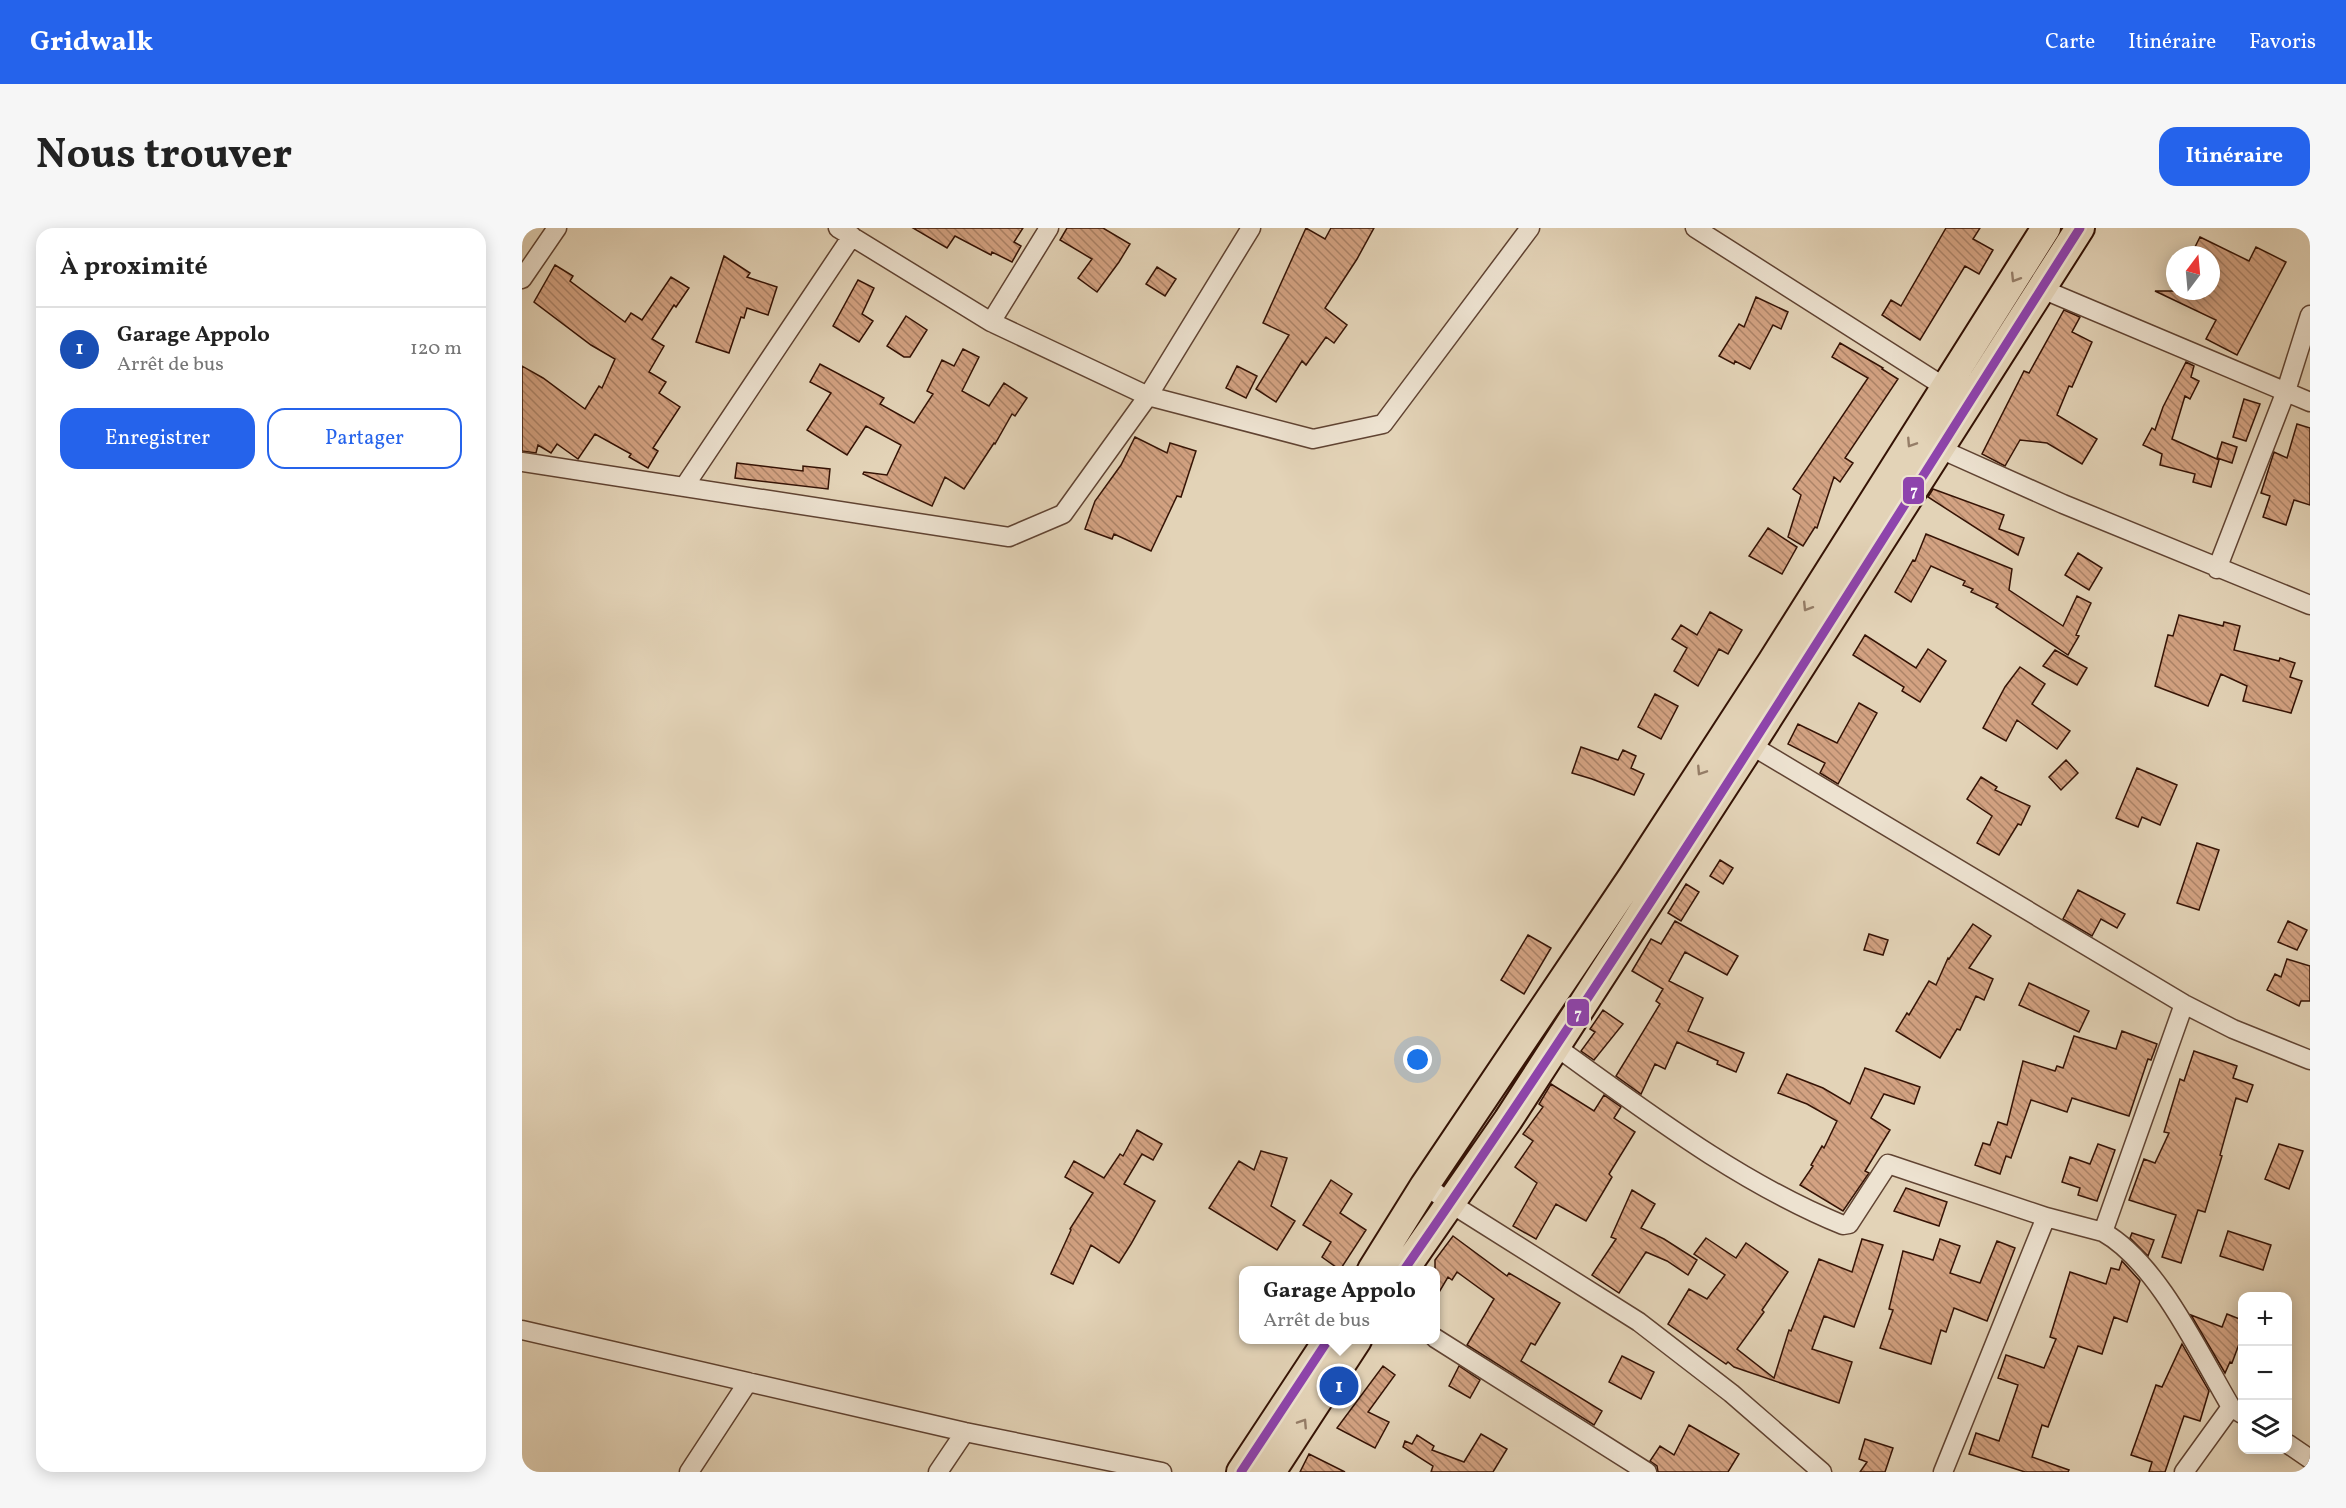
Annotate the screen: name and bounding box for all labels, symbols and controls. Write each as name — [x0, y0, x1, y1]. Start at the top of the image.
text: Gridwalk — [30, 23, 153, 62]
text: Carte — [2045, 28, 2095, 57]
text: Itinéraire — [2128, 28, 2216, 57]
text: Favoris — [2249, 28, 2316, 57]
text: Nous trouver — [36, 127, 292, 186]
button: Itinéraire — [2159, 127, 2310, 186]
north arrow — [2166, 246, 2220, 300]
text: À proximité — [60, 249, 208, 285]
one-way arrow — [2010, 272, 2022, 282]
text: Garage Appolo — [117, 320, 270, 351]
text: 1 — [75, 335, 84, 363]
text: 120 m — [410, 335, 462, 363]
text: Arrêt de bus — [117, 351, 224, 379]
button: Enregistrer — [60, 408, 255, 469]
button: Partager — [267, 408, 462, 469]
one-way arrow — [1907, 437, 1919, 447]
line badge: 7 — [1902, 476, 1925, 505]
text: 7 — [1910, 481, 1918, 503]
one-way arrow — [1802, 601, 1814, 611]
one-way arrow — [1697, 764, 1708, 775]
line badge: 7 — [1566, 998, 1590, 1027]
text: 7 — [1574, 1004, 1582, 1026]
your location — [1403, 1045, 1432, 1074]
popup — [1239, 1266, 1440, 1344]
text: Garage Appolo — [1263, 1276, 1416, 1307]
map controls — [2238, 1292, 2292, 1454]
button: + — [2238, 1292, 2292, 1346]
text: Arrêt de bus — [1263, 1307, 1370, 1335]
button: − — [2238, 1346, 2292, 1400]
pin: 1 — [1320, 1364, 1358, 1408]
button: layers — [2238, 1400, 2292, 1454]
one-way arrow — [1296, 1419, 1307, 1430]

